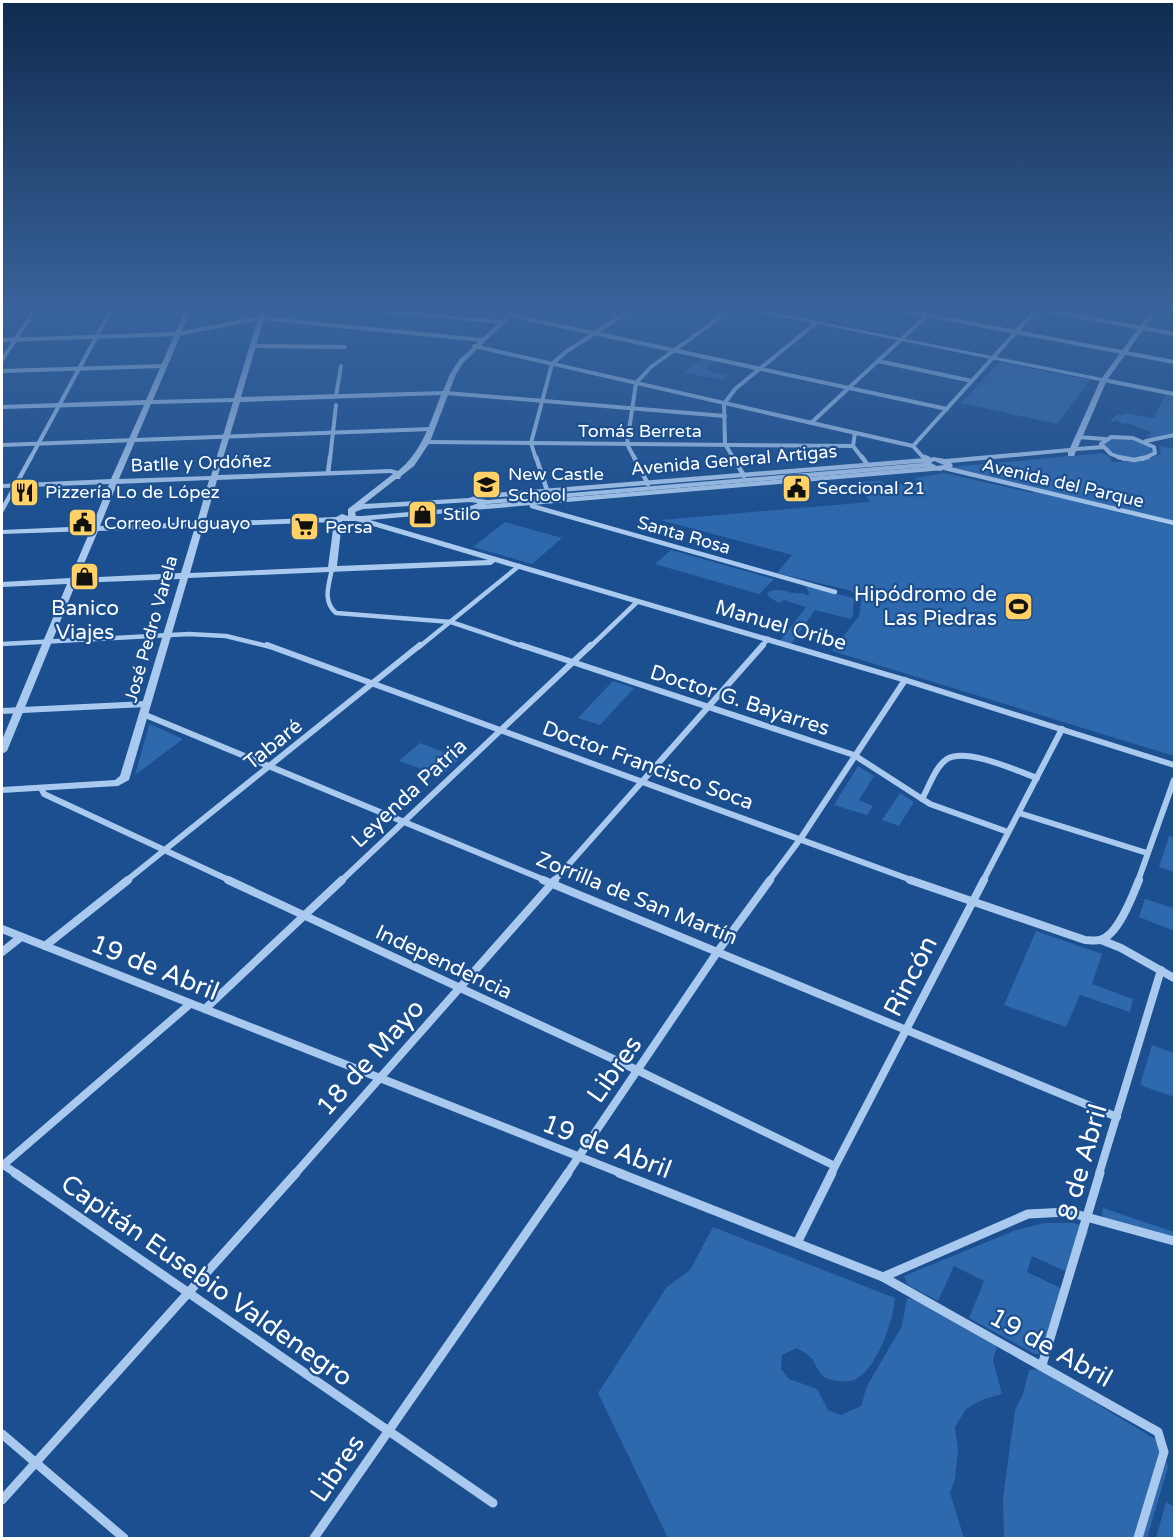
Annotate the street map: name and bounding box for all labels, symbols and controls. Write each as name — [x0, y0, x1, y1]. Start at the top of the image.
street label: Tomás Berreta — [578, 420, 702, 442]
street label: Avenida General Artigas — [630, 440, 838, 480]
street label: Batlle y Ordóñez — [130, 450, 272, 476]
street label: Avenida del Parque — [980, 454, 1146, 512]
place label: New Castle School — [508, 463, 604, 506]
school or university icon: New Castle School — [471, 468, 503, 500]
public building icon: Seccional 21 — [780, 472, 812, 504]
restaurant icon: Pizzería Lo de López — [8, 476, 40, 508]
place label: Seccional 21 — [817, 477, 926, 499]
place label: Pizzería Lo de López — [45, 481, 220, 503]
shop icon: Stilo — [406, 498, 438, 530]
place label: Stilo — [443, 503, 481, 525]
public building icon: Correo Uruguayo — [67, 507, 99, 539]
supermarket icon: Persa — [288, 511, 320, 543]
street label: Santa Rosa — [635, 511, 733, 559]
place label: Correo Uruguayo — [104, 512, 250, 534]
place label: Persa — [325, 516, 373, 538]
street label: José Pedro Varela — [120, 553, 182, 705]
shop icon: Banico Viajes — [69, 561, 101, 593]
place label: Hipódromo de Las Piedras — [854, 582, 997, 631]
sports icon: Hipódromo de Las Piedras — [1002, 590, 1034, 622]
street label: Manuel Oribe — [712, 595, 850, 656]
place label: Banico Viajes — [51, 596, 119, 645]
street label: Doctor G. Bayarres — [647, 660, 833, 741]
street label: Tabaré — [239, 713, 308, 775]
street label: Doctor Francisco Soca — [539, 716, 757, 815]
street label: Leyenda Patria — [347, 734, 472, 853]
street label: Zorrilla de San Martín — [532, 847, 741, 950]
street label: Independencia — [372, 920, 516, 1005]
street label: 19 de Abril — [86, 928, 224, 1007]
street label: Rincón — [877, 931, 944, 1022]
street label: 18 de Mayo — [310, 993, 431, 1122]
street label: Libres — [580, 1030, 649, 1109]
street label: 8 de Abril — [1051, 1100, 1114, 1224]
street label: 19 de Abril — [538, 1108, 676, 1185]
street label: Capitán Eusebio Valdenegro — [55, 1168, 358, 1393]
street label: 19 de Abril — [984, 1301, 1118, 1394]
street label: Libres — [304, 1429, 371, 1508]

